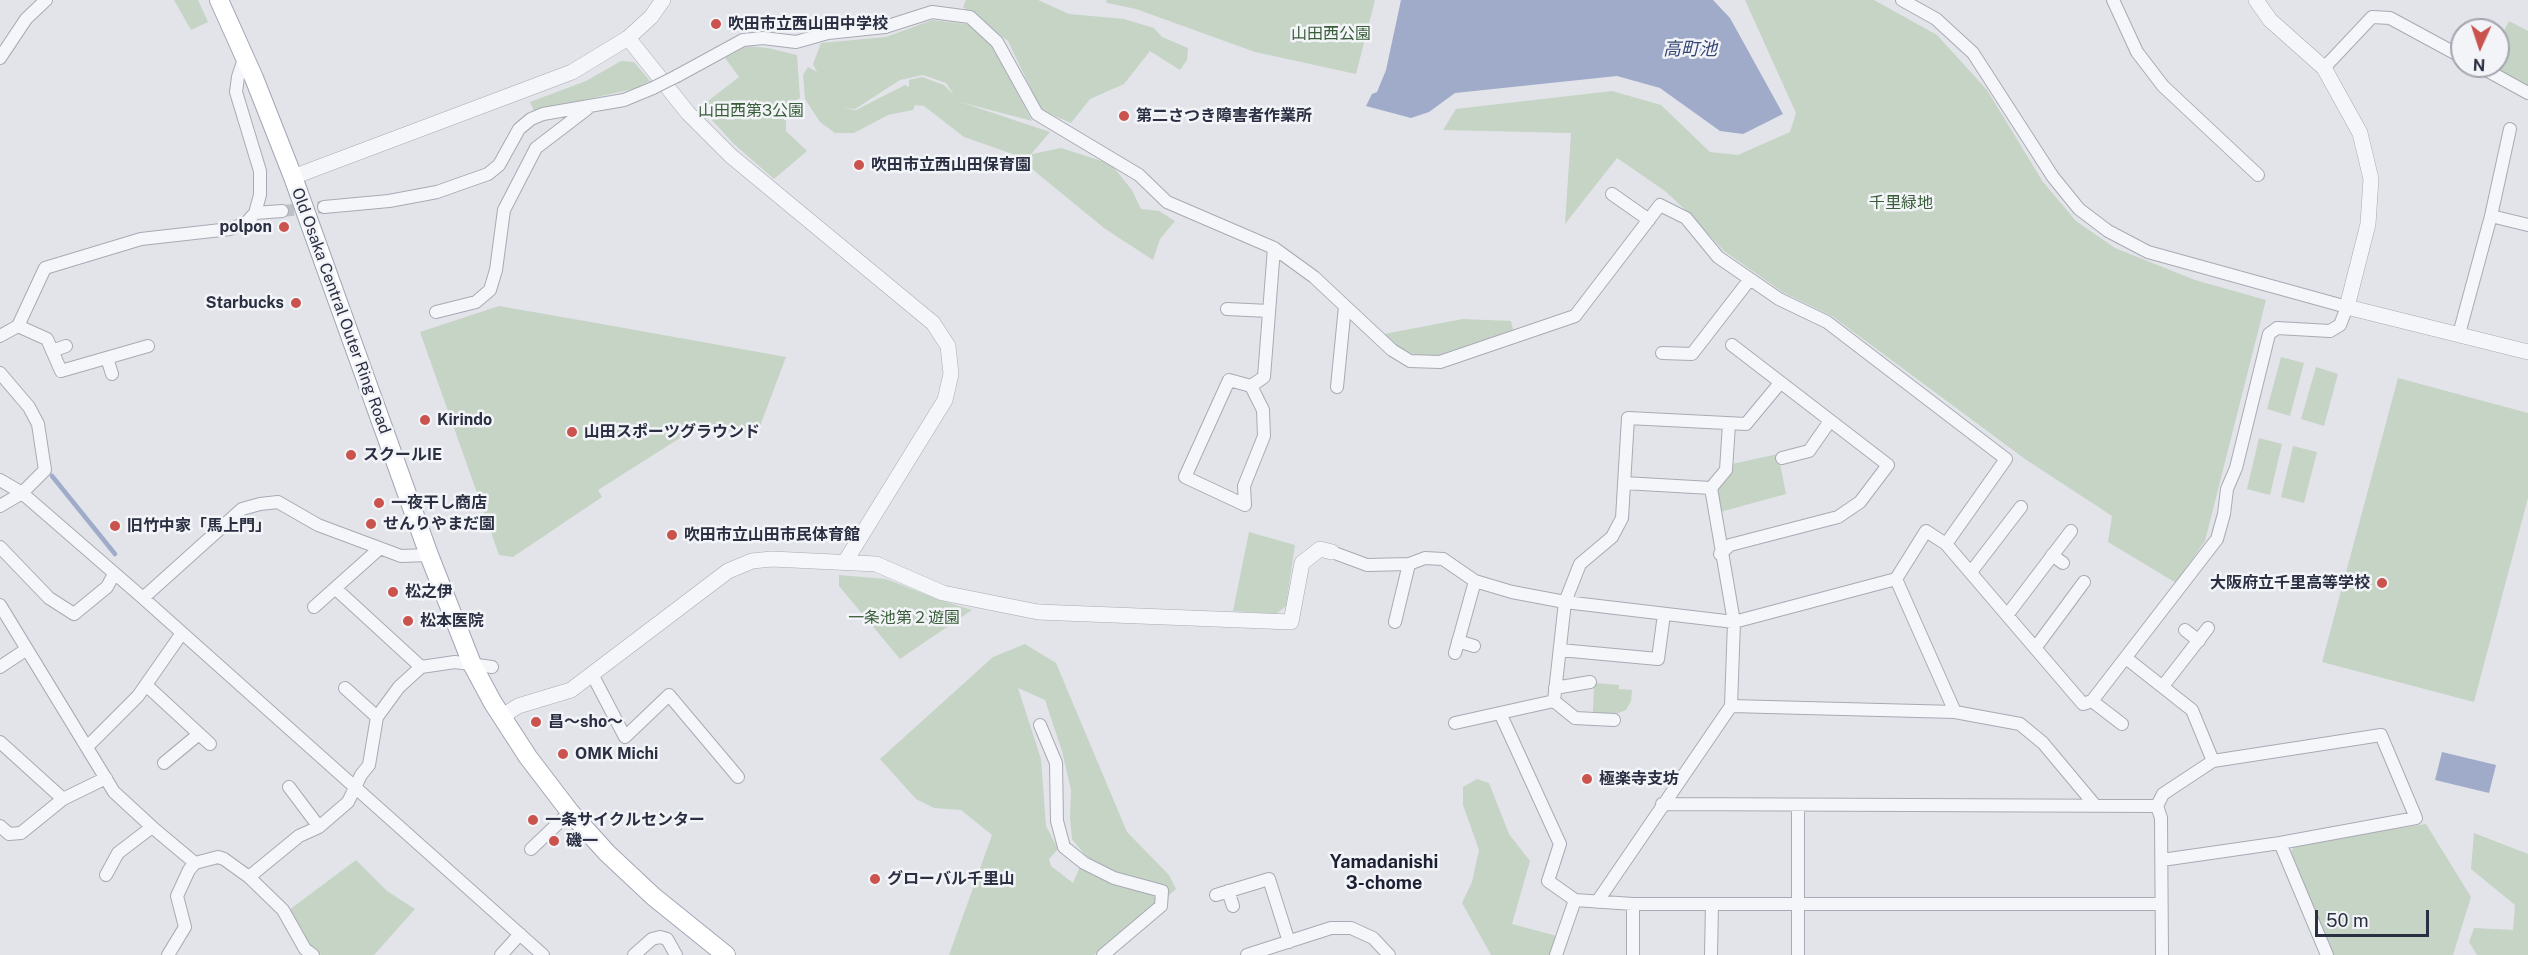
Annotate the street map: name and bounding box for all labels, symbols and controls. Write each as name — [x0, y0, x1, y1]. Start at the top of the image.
place label: 吹田市立西山田中学校 — [728, 14, 888, 34]
marker: 吹田市立西山田中学校 — [709, 17, 723, 31]
north arrow — [2450, 18, 2510, 78]
park label: 山田西公園 — [1291, 24, 1371, 44]
water label: 高町池 — [1663, 38, 1717, 60]
text: N — [2472, 55, 2486, 74]
park label: 山田西第3公園 — [698, 101, 804, 121]
place label: 第二さつき障害者作業所 — [1136, 106, 1312, 126]
marker: 第二さつき障害者作業所 — [1117, 109, 1131, 123]
place label: 吹田市立西山田保育園 — [871, 155, 1031, 175]
marker: 吹田市立西山田保育園 — [852, 158, 866, 172]
street label: Old Osaka Central Outer Ring Road — [287, 185, 395, 437]
park label: 千里緑地 — [1869, 193, 1933, 213]
place label: polpon — [219, 217, 272, 237]
marker: polpon — [277, 220, 291, 234]
place label: Starbucks — [206, 293, 284, 313]
marker: Starbucks — [289, 296, 303, 310]
place label: Kirindo — [437, 410, 492, 430]
marker: Kirindo — [418, 413, 432, 427]
place label: 山田スポーツグラウンド — [584, 422, 760, 442]
marker: 山田スポーツグラウンド — [565, 425, 579, 439]
place label: スクールIE — [363, 445, 442, 465]
marker: スクールIE — [344, 448, 358, 462]
place label: 一夜干し商店 — [391, 493, 487, 513]
marker: 一夜干し商店 — [372, 496, 386, 510]
place label: せんりやまだ園 — [383, 514, 495, 534]
place label: 旧竹中家「馬上門」 — [127, 516, 271, 536]
marker: せんりやまだ園 — [364, 517, 378, 531]
marker: 旧竹中家「馬上門」 — [108, 519, 122, 533]
place label: 吹田市立山田市民体育館 — [684, 525, 860, 545]
marker: 吹田市立山田市民体育館 — [665, 528, 679, 542]
place label: 大阪府立千里高等学校 — [2210, 573, 2370, 593]
marker: 大阪府立千里高等学校 — [2375, 576, 2389, 590]
place label: 松之伊 — [405, 582, 453, 602]
marker: 松之伊 — [386, 585, 400, 599]
park label: 一条池第２遊園 — [848, 608, 960, 628]
place label: 松本医院 — [420, 611, 484, 631]
marker: 松本医院 — [401, 614, 415, 628]
place label: 昌～sho～ — [548, 712, 623, 732]
marker: 昌～sho～ — [529, 715, 543, 729]
place label: OMK Michi — [575, 744, 658, 764]
marker: OMK Michi — [556, 747, 570, 761]
place label: 極楽寺支坊 — [1599, 769, 1679, 789]
marker: 極楽寺支坊 — [1580, 772, 1594, 786]
place label: 一条サイクルセンター — [545, 810, 705, 830]
marker: 一条サイクルセンター — [526, 813, 540, 827]
place label: 磯一 — [566, 831, 598, 851]
marker: 磯一 — [547, 834, 561, 848]
district label: Yamadanishi 3-chome — [1330, 851, 1438, 894]
place label: グローバル千里山 — [887, 869, 1015, 889]
marker: グローバル千里山 — [868, 872, 882, 886]
scale bar — [2318, 898, 2432, 936]
text: 50 m — [2326, 910, 2369, 931]

